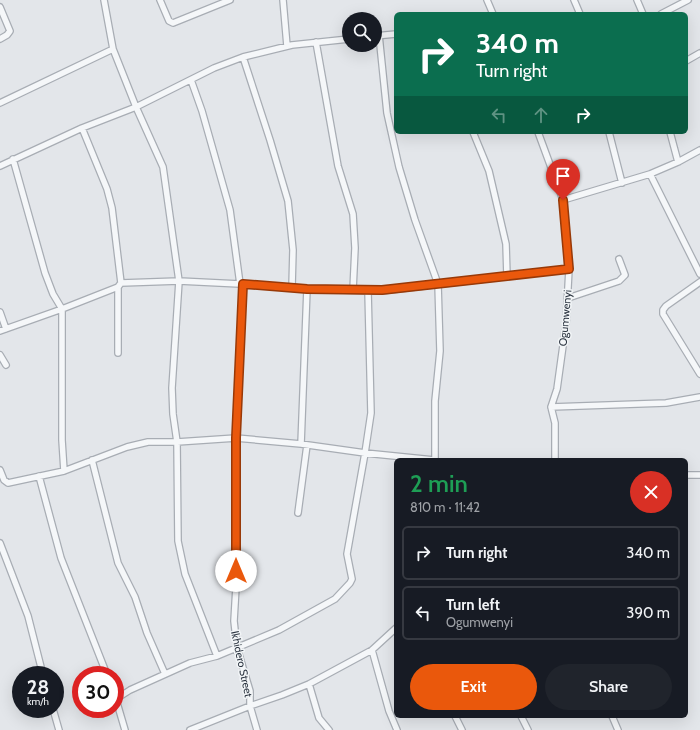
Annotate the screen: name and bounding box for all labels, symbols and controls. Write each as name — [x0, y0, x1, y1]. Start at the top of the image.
map controls — [342, 12, 382, 52]
button: search — [342, 12, 382, 52]
text: 340 m — [476, 26, 559, 60]
icon: right — [410, 28, 462, 80]
text: Turn right — [476, 60, 547, 82]
icon: left — [488, 104, 510, 126]
icon: ahead — [530, 104, 552, 126]
icon: right — [572, 104, 594, 126]
pin — [546, 159, 580, 200]
icon: arrive — [552, 165, 574, 187]
street label: Ogumwenyi — [556, 289, 574, 347]
text: 2 min — [410, 469, 468, 498]
button: close — [630, 471, 672, 513]
text: 810 m · 11:42 — [410, 499, 480, 515]
icon: right — [412, 542, 434, 564]
text: Turn right — [446, 544, 507, 562]
text: 340 m — [626, 544, 670, 562]
position arrow — [215, 550, 257, 592]
text: Turn left — [446, 596, 500, 614]
icon: left — [412, 602, 434, 624]
text: 390 m — [626, 604, 670, 622]
text: Ogumwenyi — [446, 614, 513, 630]
street label: Ikhidero Street — [228, 629, 256, 699]
button: Exit — [410, 664, 537, 710]
button: Share — [545, 664, 672, 710]
speed limit sign: 30 — [72, 666, 124, 718]
text: 28 — [27, 675, 49, 699]
text: km/h — [27, 695, 49, 708]

